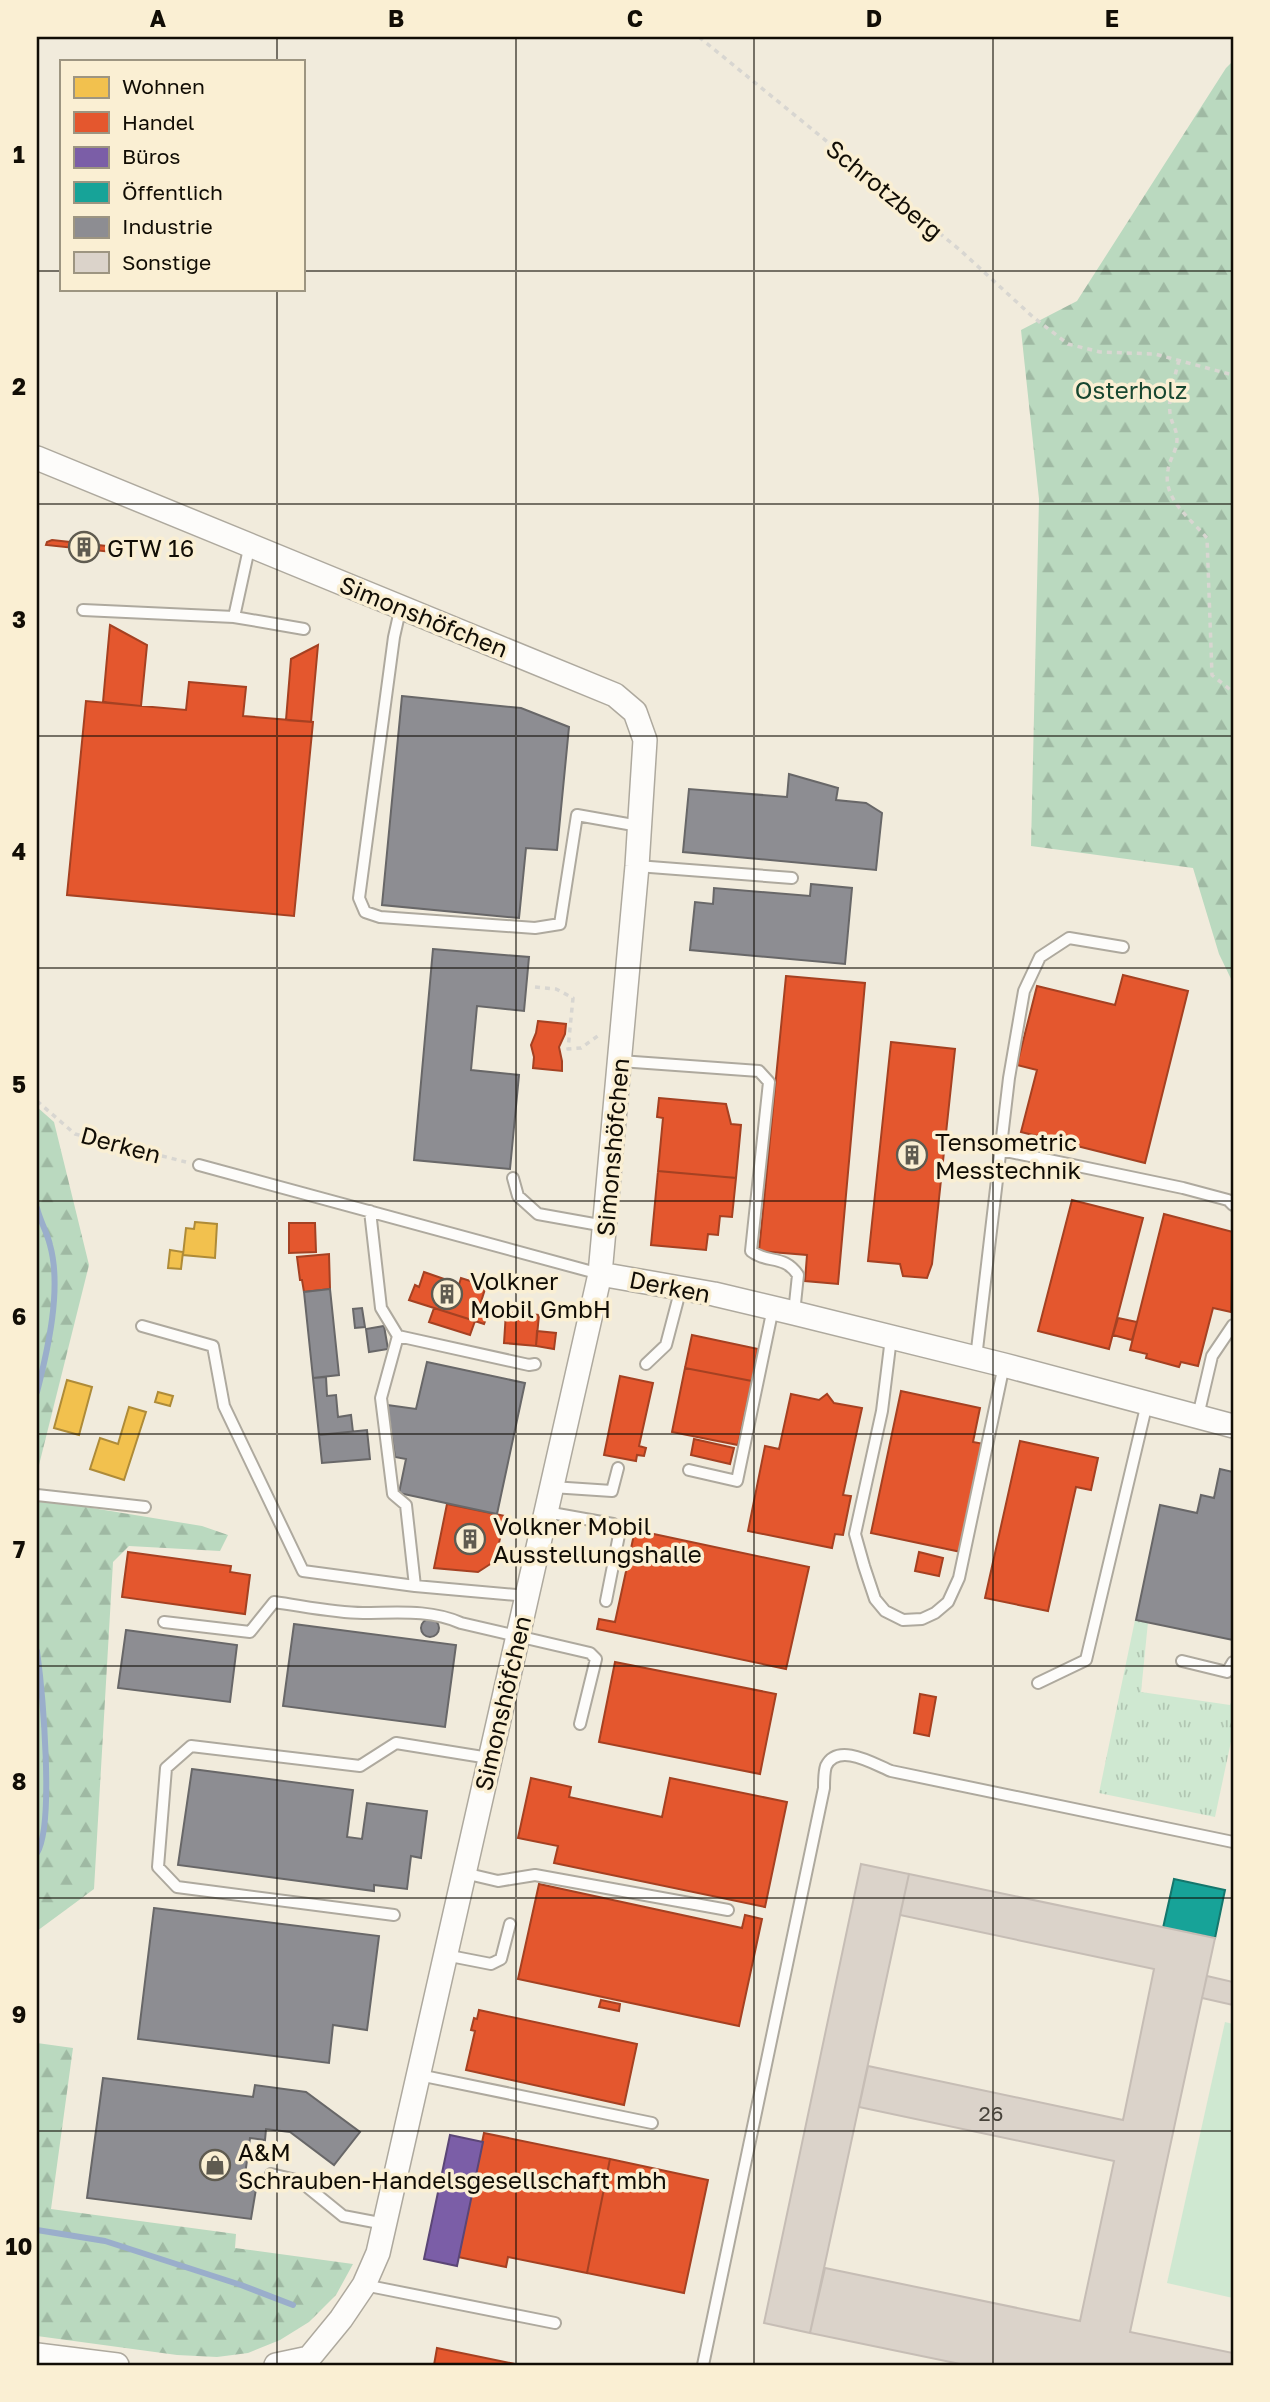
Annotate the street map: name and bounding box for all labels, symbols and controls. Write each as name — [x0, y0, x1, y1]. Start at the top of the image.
text: A — [150, 4, 167, 32]
text: B — [388, 4, 404, 32]
text: C — [627, 4, 643, 32]
text: D — [866, 4, 882, 32]
text: E — [1105, 4, 1119, 32]
legend — [60, 60, 304, 290]
text: Wohnen — [122, 73, 205, 99]
text: Handel — [122, 109, 195, 135]
street label: Schrotzberg — [821, 133, 949, 245]
text: 1 — [13, 140, 25, 168]
text: Büros — [122, 143, 181, 169]
text: Öffentlich — [122, 179, 223, 205]
text: Industrie — [122, 213, 213, 239]
text: Sonstige — [122, 249, 211, 275]
text: 2 — [12, 372, 26, 400]
park label: Osterholz — [1075, 375, 1187, 404]
building icon: GTW 16 — [67, 530, 101, 564]
place label: GTW 16 — [107, 533, 194, 562]
street label: Simonshöfchen — [336, 569, 512, 663]
text: 3 — [12, 605, 26, 633]
text: 4 — [12, 837, 26, 865]
street label: Simonshöfchen — [590, 1057, 634, 1237]
text: 5 — [12, 1070, 26, 1098]
street label: Derken — [78, 1119, 164, 1169]
place label: Tensometric Messtechnik — [935, 1127, 1081, 1184]
building icon: Tensometric Messtechnik — [895, 1138, 929, 1172]
street label: Derken — [627, 1264, 713, 1308]
place label: Volkner Mobil GmbH — [470, 1266, 611, 1323]
building icon: Volkner Mobil GmbH — [430, 1277, 464, 1311]
text: 6 — [12, 1302, 26, 1330]
place label: Volkner Mobil Ausstellungshalle — [493, 1511, 702, 1568]
building icon: Volkner Mobil Ausstellungshalle — [453, 1522, 487, 1556]
text: 7 — [13, 1535, 25, 1563]
street label: Simonshöfchen — [468, 1613, 536, 1793]
text: 8 — [12, 1767, 26, 1795]
text: 9 — [12, 2000, 26, 2028]
house number: 26 — [979, 2100, 1003, 2126]
place label: A&M Schrauben-Handelsgesellschaft mbh — [238, 2137, 667, 2194]
shop icon: A&M Schrauben-Handelsgesellschaft mbh — [198, 2148, 232, 2182]
text: 10 — [6, 2232, 32, 2260]

